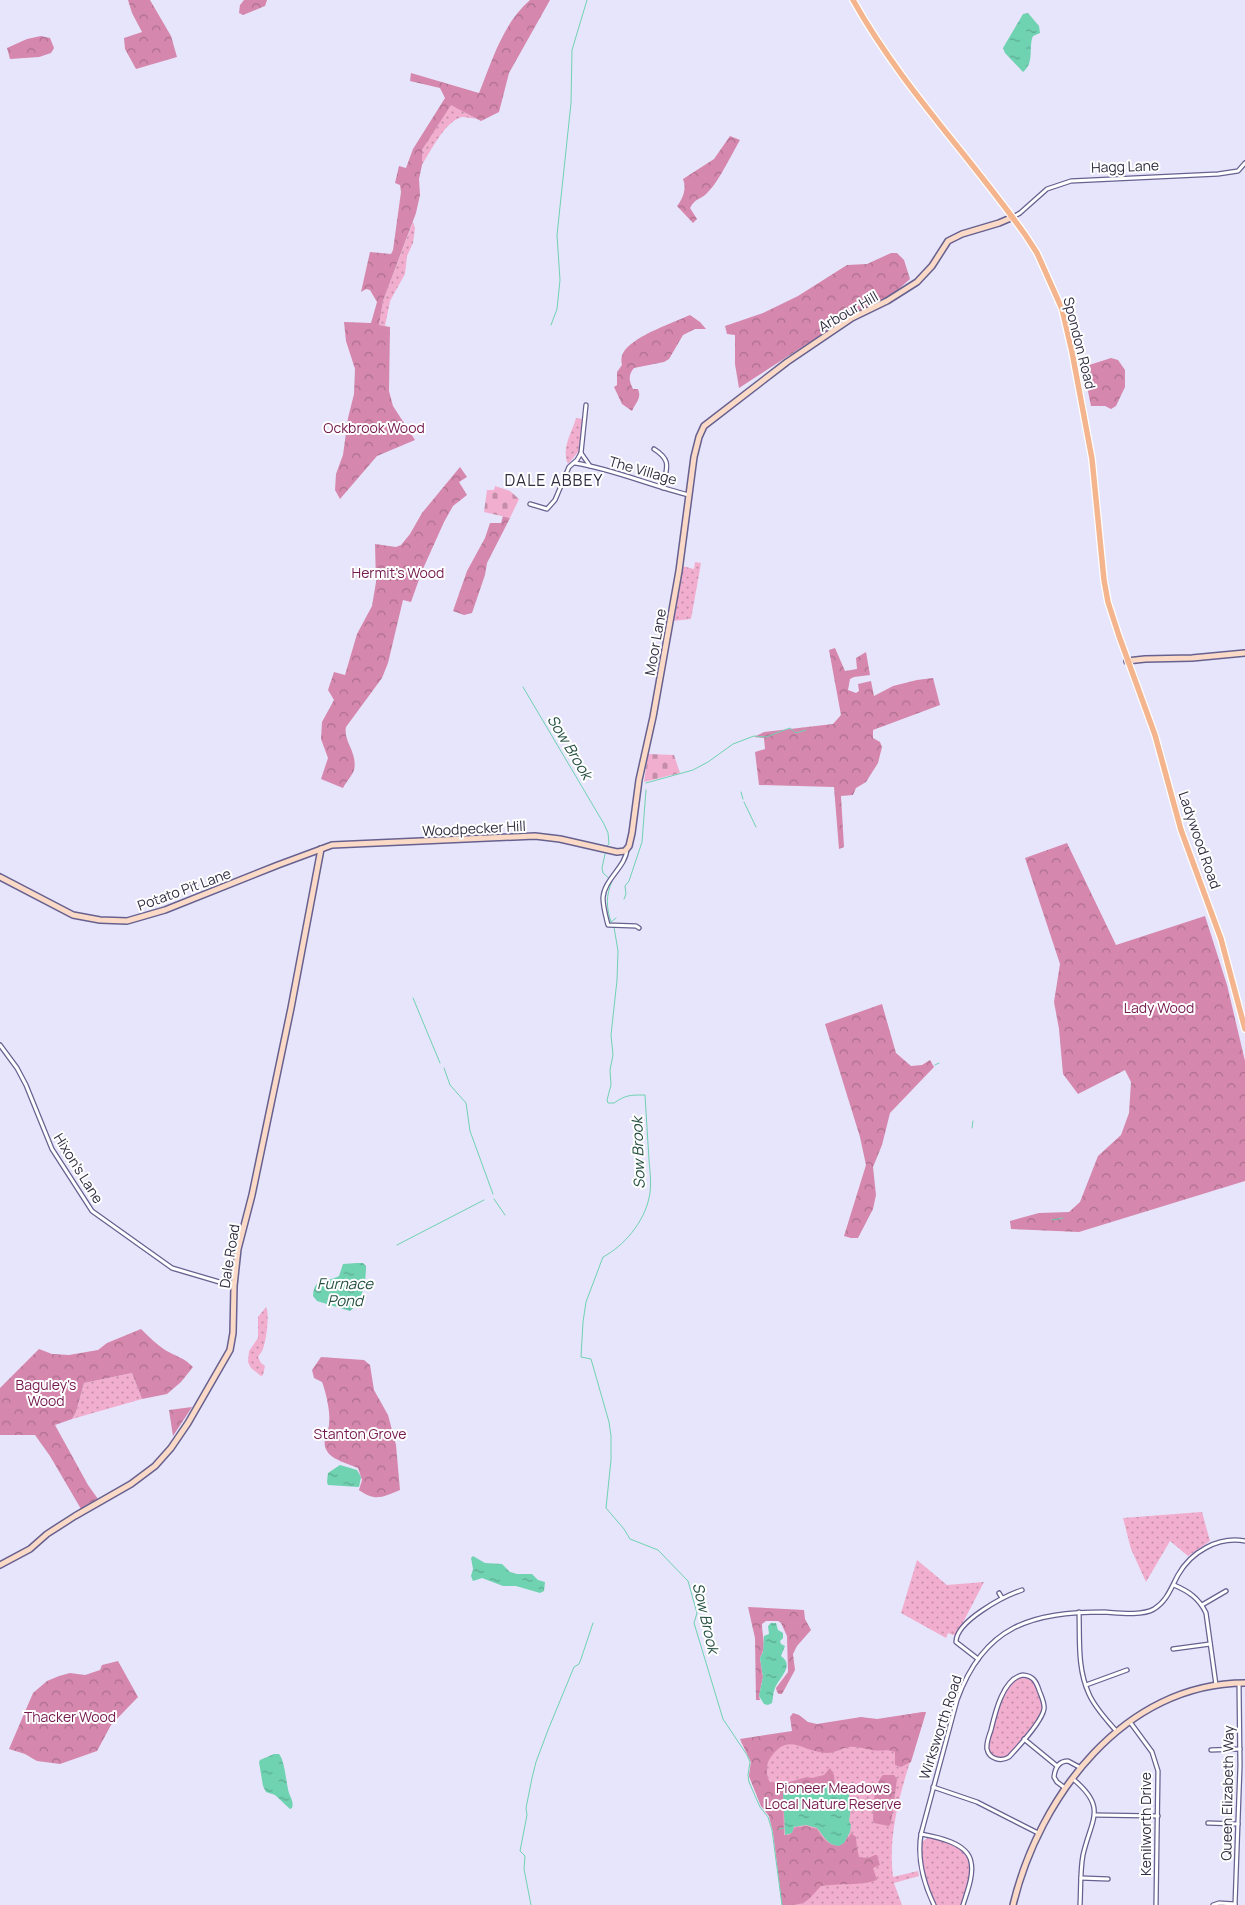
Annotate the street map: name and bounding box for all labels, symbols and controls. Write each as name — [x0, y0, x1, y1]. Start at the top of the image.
street label: Hagg Lane — [1091, 155, 1159, 177]
street label: Arbour Hill — [815, 286, 881, 336]
street label: Spondon Road — [1059, 295, 1101, 391]
park label: Ockbrook Wood — [323, 418, 425, 437]
street label: The Village — [607, 451, 679, 489]
district label: DALE ABBEY — [505, 469, 603, 491]
park label: Hermit's Wood — [352, 563, 444, 582]
street label: Moor Lane — [640, 607, 670, 677]
water label: Sow Brook — [542, 711, 599, 785]
street label: Ladywood Road — [1174, 789, 1226, 891]
street label: Woodpecker Hill — [422, 816, 526, 840]
street label: Potato Pit Lane — [135, 863, 233, 915]
park label: Lady Wood — [1124, 998, 1194, 1017]
water label: Sow Brook — [626, 1114, 650, 1189]
street label: Hixon's Lane — [50, 1129, 108, 1207]
street label: Dale Road — [215, 1223, 243, 1289]
water label: Furnace Pond — [317, 1273, 374, 1311]
park label: Baguley's Wood — [16, 1375, 76, 1410]
park label: Stanton Grove — [314, 1424, 406, 1443]
water label: Sow Brook — [688, 1581, 725, 1658]
street label: Wirksworth Road — [914, 1672, 966, 1782]
park label: Thacker Wood — [24, 1707, 116, 1726]
street label: Queen Elizabeth Way — [1216, 1725, 1238, 1861]
street label: Kenilworth Drive — [1136, 1772, 1155, 1876]
park label: Pioneer Meadows Local Nature Reserve — [765, 1778, 901, 1813]

